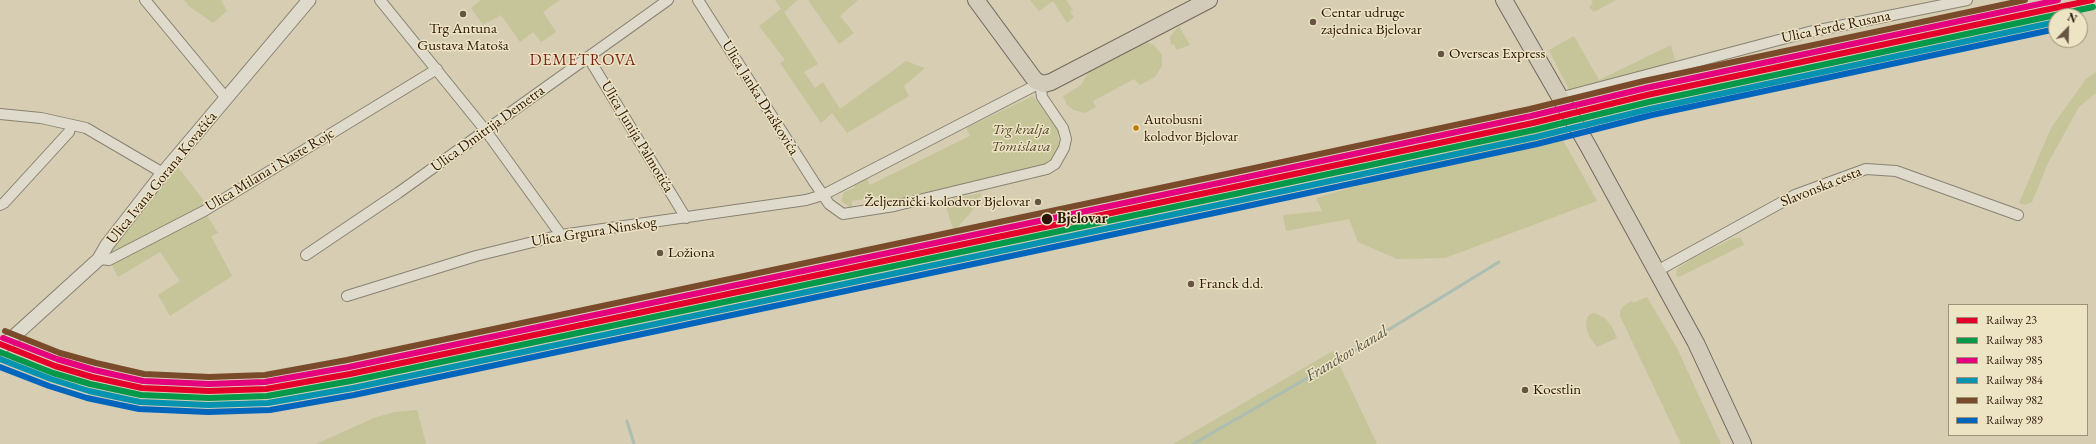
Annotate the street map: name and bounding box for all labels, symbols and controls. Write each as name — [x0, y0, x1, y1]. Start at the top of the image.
place label: Centar udruge zajednica Bjelovar — [1321, 4, 1422, 39]
street label: Ulica Ferde Rusana — [1780, 7, 1892, 47]
north arrow — [2048, 8, 2088, 48]
marker: Trg Antuna Gustava Matoša — [458, 9, 468, 19]
text: N — [2065, 10, 2079, 26]
marker: Centar udruge zajednica Bjelovar — [1308, 17, 1318, 27]
place label: Trg Antuna Gustava Matoša — [417, 20, 509, 55]
street label: Ulica Janka Draškovića — [717, 37, 803, 159]
place label: Overseas Express — [1449, 45, 1545, 63]
marker: Overseas Express — [1436, 49, 1446, 59]
district label: DEMETROVA — [529, 51, 637, 71]
street label: Ulica Junija Palmotića — [597, 78, 677, 196]
street label: Ulica Dmitrija Demetra — [428, 82, 548, 176]
street label: Ulica Ivana Gorana Kovačića — [103, 108, 221, 248]
place label: Autobusni kolodvor Bjelovar — [1144, 112, 1238, 144]
park label: Trg kralja Tomislava — [991, 121, 1051, 156]
marker: Autobusni kolodvor Bjelovar — [1131, 123, 1141, 133]
street label: Ulica Milana i Naste Rojc — [202, 124, 338, 216]
street label: Slavonska cesta — [1778, 163, 1864, 211]
place label: Željeznički kolodvor Bjelovar — [865, 193, 1030, 211]
marker: Željeznički kolodvor Bjelovar — [1033, 197, 1043, 207]
place label: Bjelovar — [1057, 210, 1108, 228]
marker: Bjelovar — [1040, 212, 1054, 226]
street label: Ulica Grgura Ninskog — [530, 213, 658, 251]
place label: Ložiona — [668, 244, 715, 262]
marker: Ložiona — [655, 248, 665, 258]
place label: Franck d.d. — [1199, 275, 1263, 293]
marker: Franck d.d. — [1186, 279, 1196, 289]
legend — [1948, 304, 2088, 436]
text: Railway 23 — [1986, 312, 2037, 328]
water label: Franckov kanal — [1302, 322, 1392, 386]
text: Railway 983 — [1986, 332, 2043, 348]
text: Railway 985 — [1986, 352, 2043, 368]
text: Railway 984 — [1986, 372, 2043, 388]
place label: Koestlin — [1533, 381, 1581, 399]
marker: Koestlin — [1520, 385, 1530, 395]
text: Railway 982 — [1986, 392, 2043, 408]
text: Railway 989 — [1986, 412, 2043, 428]

